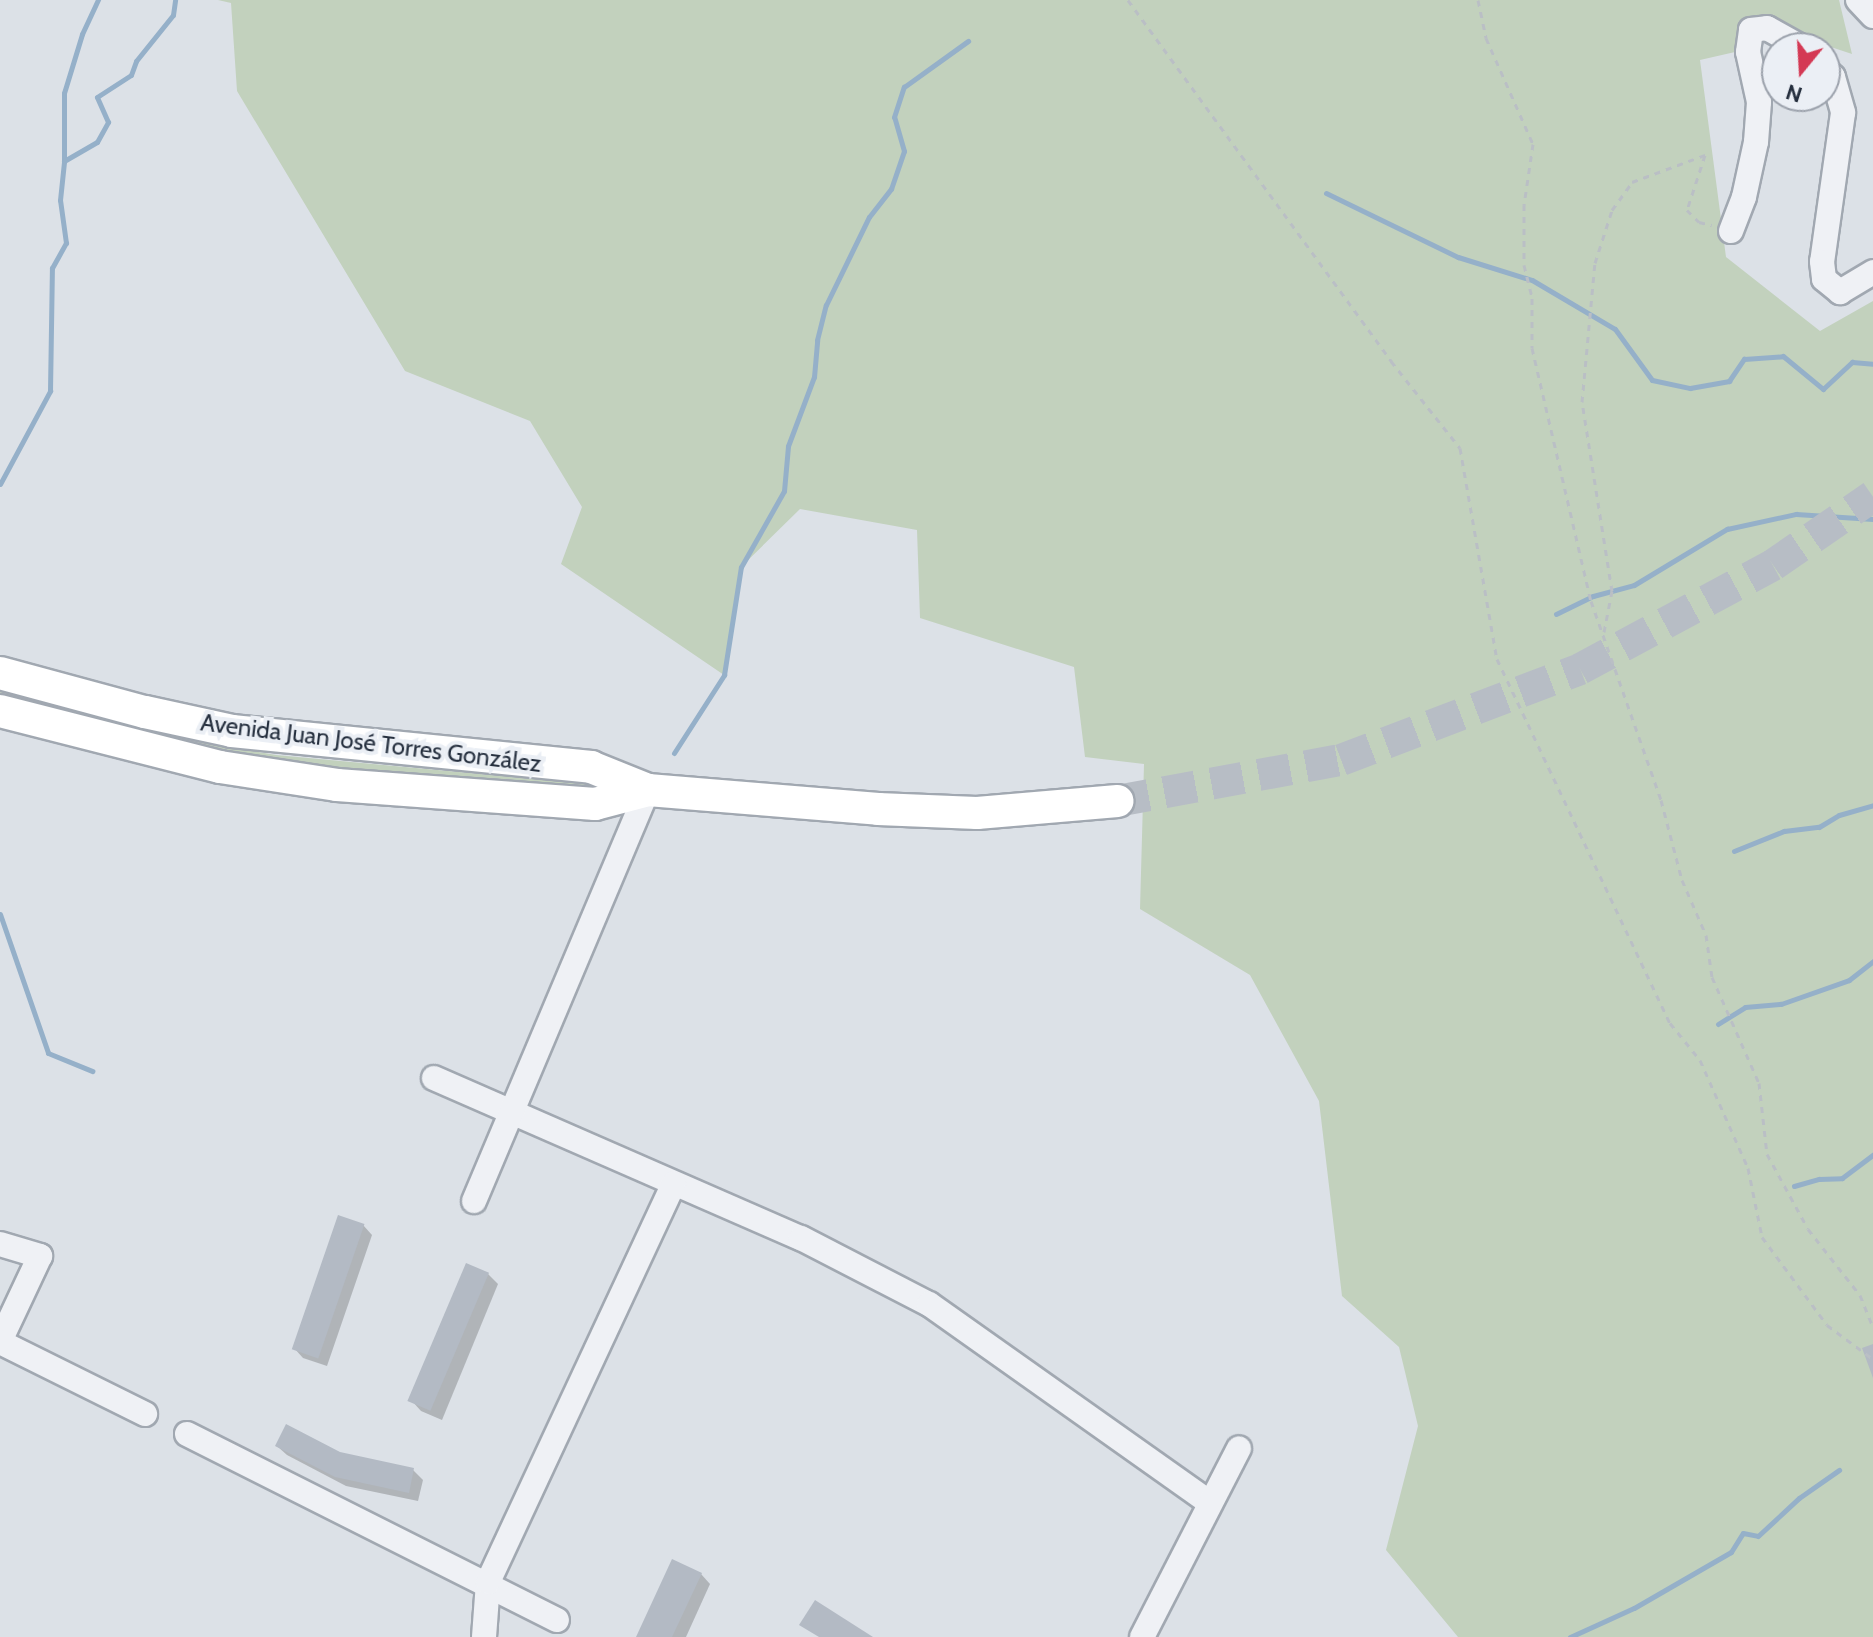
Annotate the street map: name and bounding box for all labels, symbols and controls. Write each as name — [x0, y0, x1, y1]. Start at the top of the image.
north arrow — [1761, 32, 1841, 112]
text: N — [1782, 78, 1806, 109]
street label: Avenida Juan José Torres González — [199, 708, 543, 778]

